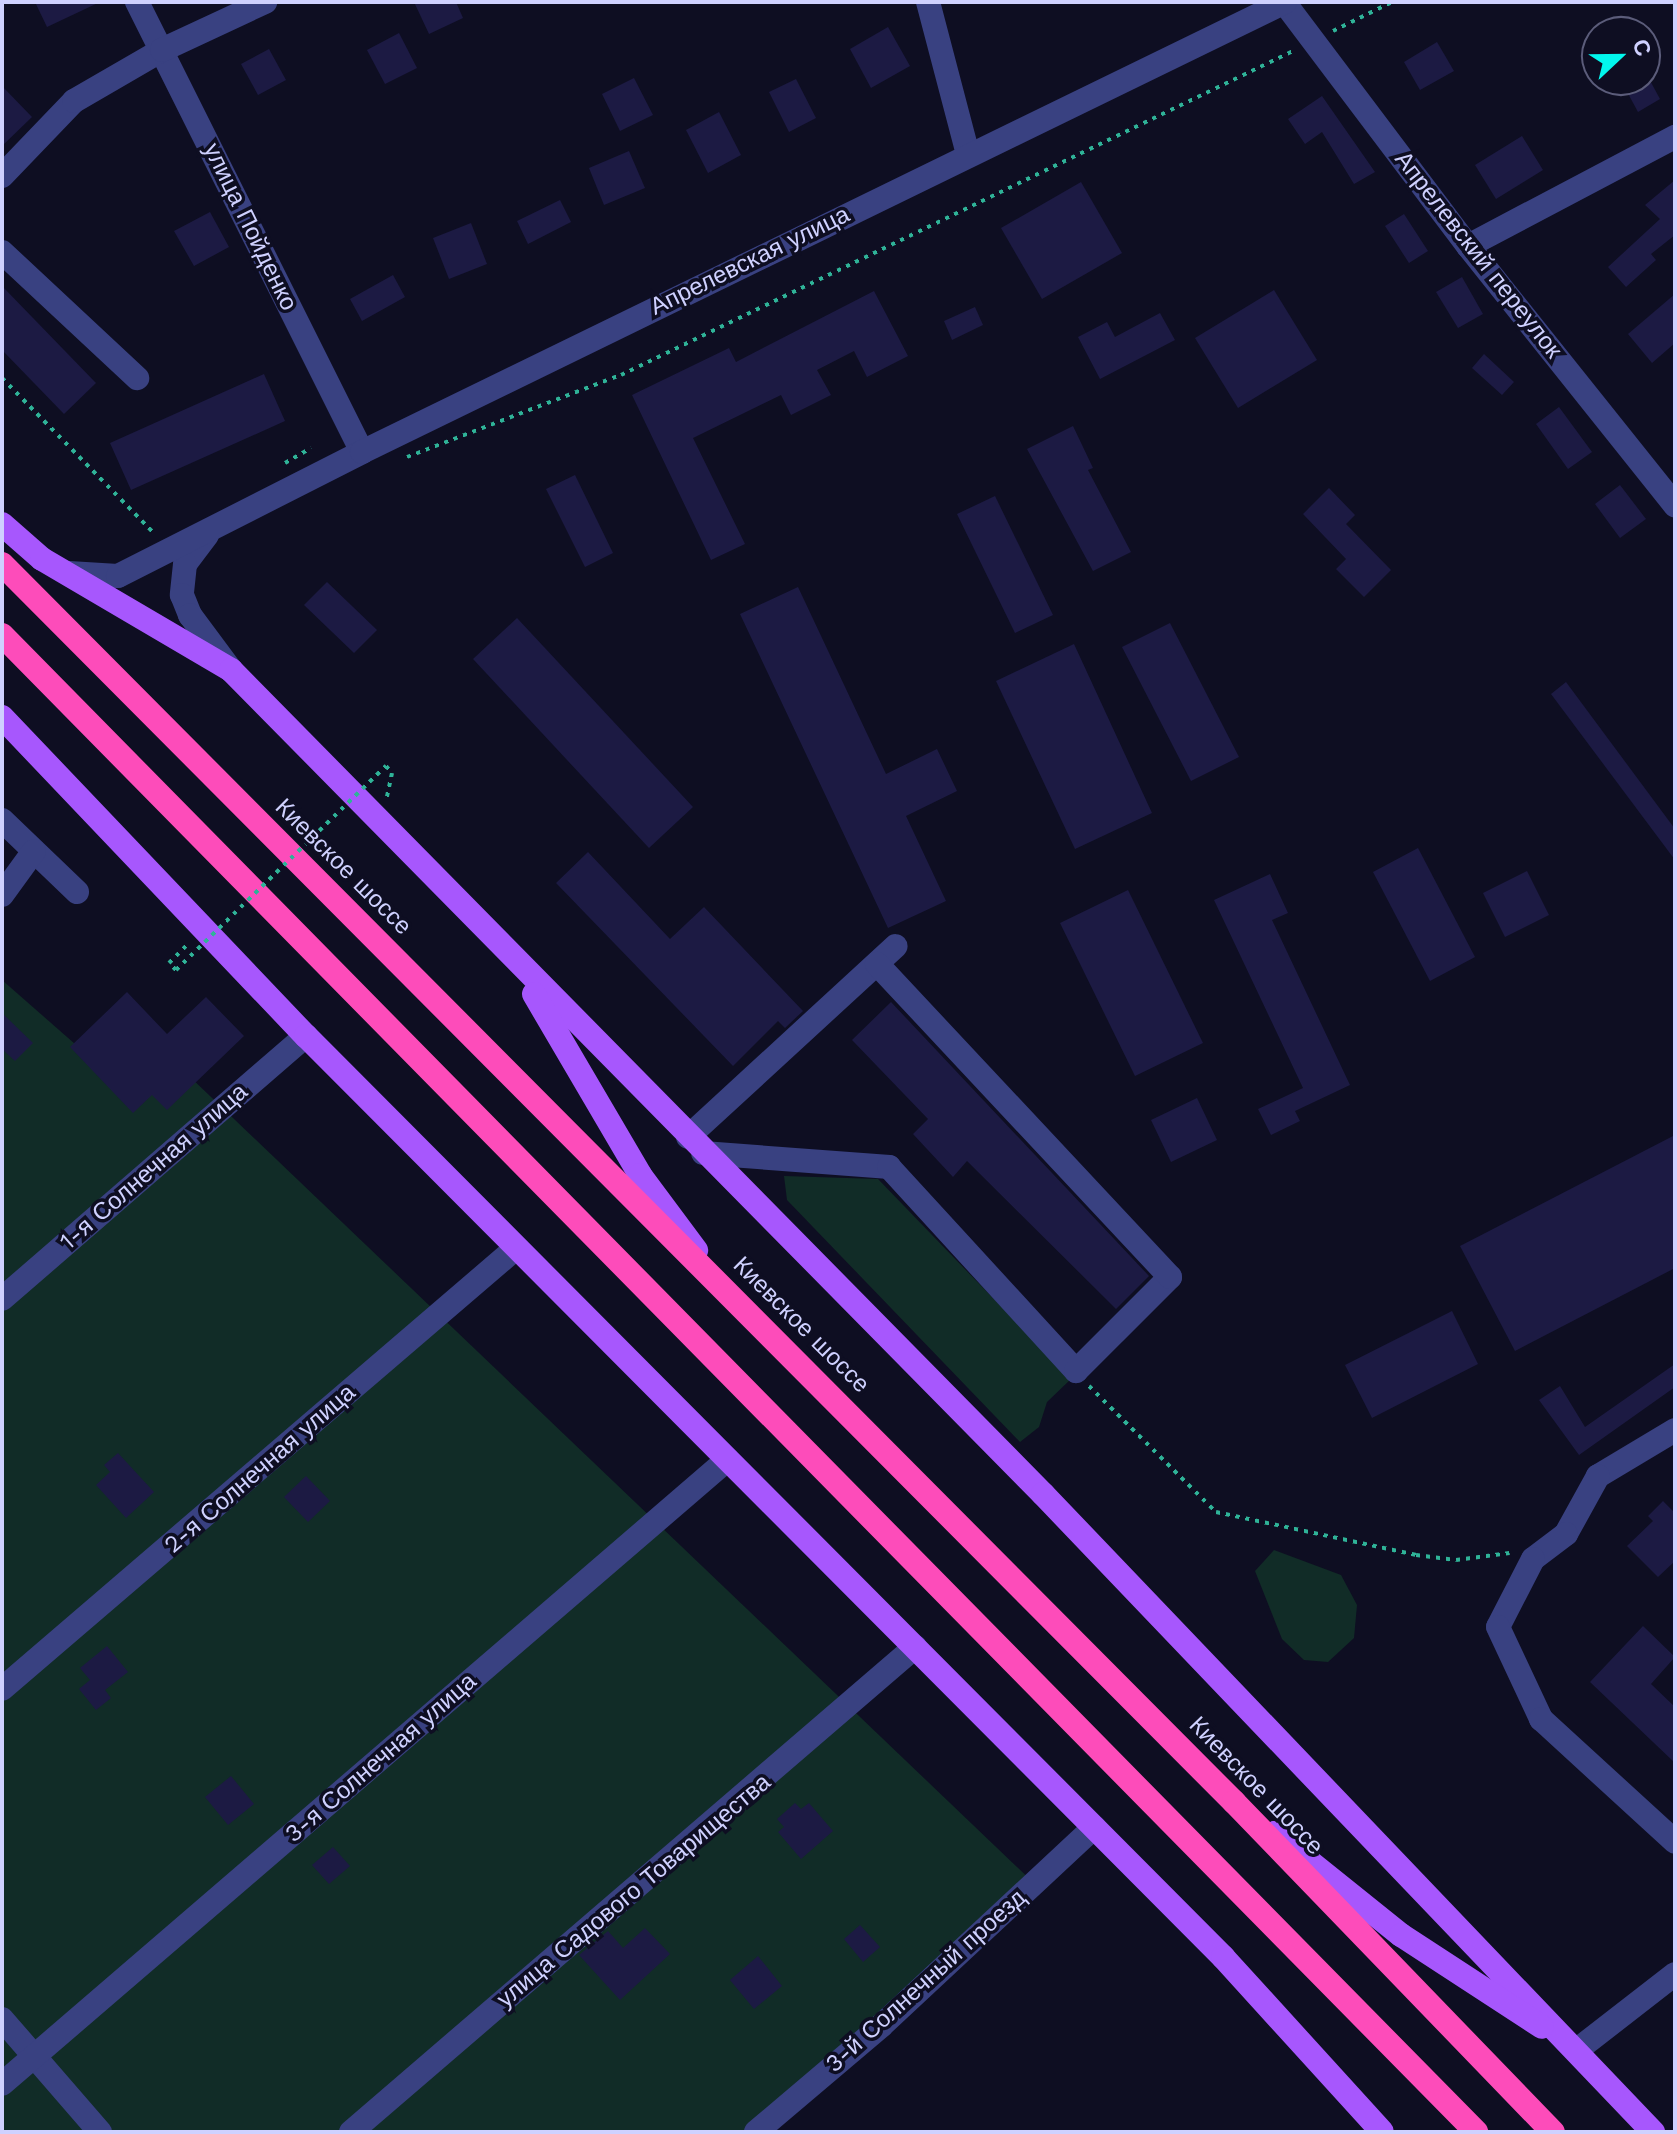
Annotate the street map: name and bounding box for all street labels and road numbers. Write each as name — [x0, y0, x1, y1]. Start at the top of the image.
street label: улица Пойденко — [197, 138, 303, 316]
street label: Апрелевский переулок — [1388, 146, 1568, 364]
street label: Апрелевская улица — [646, 200, 854, 322]
street label: Киевское шоссе — [269, 793, 417, 941]
street label: 1-я Солнечная улица — [54, 1078, 254, 1256]
street label: Киевское шоссе — [727, 1251, 875, 1399]
street label: 2-я Солнечная улица — [159, 1378, 361, 1560]
street label: 3-я Солнечная улица — [280, 1667, 482, 1849]
street label: Киевское шоссе — [1183, 1711, 1329, 1861]
street label: улица Садового Товарищества — [491, 1768, 777, 2014]
street label: 3-й Солнечный проезд — [820, 1884, 1032, 2078]

